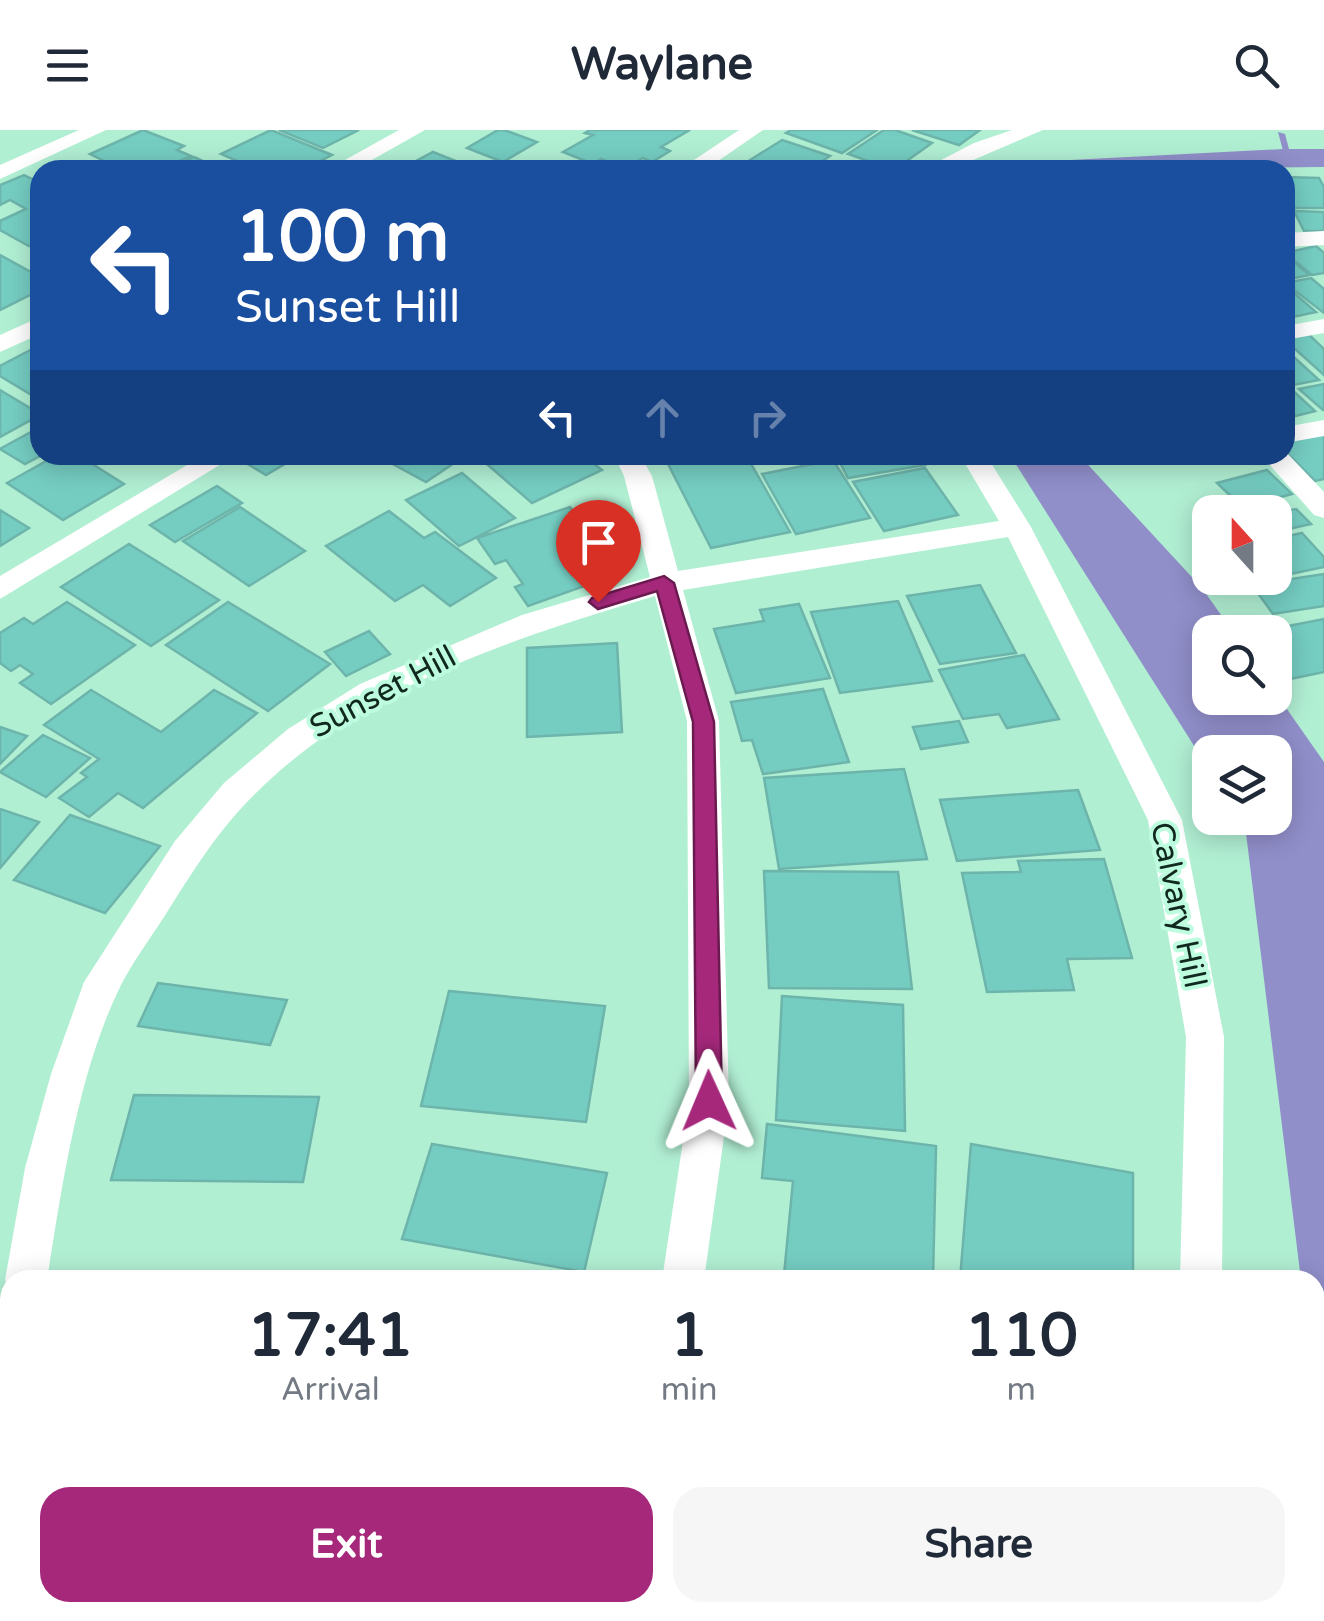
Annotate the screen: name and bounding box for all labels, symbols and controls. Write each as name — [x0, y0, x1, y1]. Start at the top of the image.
icon: menu — [40, 38, 95, 93]
text: Waylane — [571, 38, 753, 92]
icon: search — [1229, 38, 1284, 93]
text: 100 m — [235, 196, 449, 280]
icon: left — [70, 200, 200, 330]
text: Sunset Hill — [235, 281, 460, 335]
icon: left — [530, 390, 585, 445]
icon: ahead — [635, 390, 690, 445]
icon: right — [740, 390, 795, 445]
north arrow — [1192, 495, 1292, 595]
map controls — [1192, 495, 1292, 835]
pin — [556, 500, 641, 603]
icon: arrive — [571, 515, 626, 570]
button: search — [1192, 615, 1292, 715]
street label: Sunset Hill — [303, 638, 463, 746]
button: layers — [1192, 735, 1292, 835]
street label: Calvary Hill — [1142, 819, 1214, 991]
position arrow — [657, 1049, 761, 1153]
text: 17:41 — [247, 1300, 414, 1372]
text: 1 — [670, 1300, 708, 1372]
text: 110 — [965, 1300, 1078, 1372]
text: Arrival — [281, 1371, 380, 1409]
text: min — [661, 1371, 718, 1409]
text: m — [1007, 1371, 1036, 1409]
button: Exit — [40, 1487, 653, 1602]
button: Share — [673, 1487, 1285, 1602]

